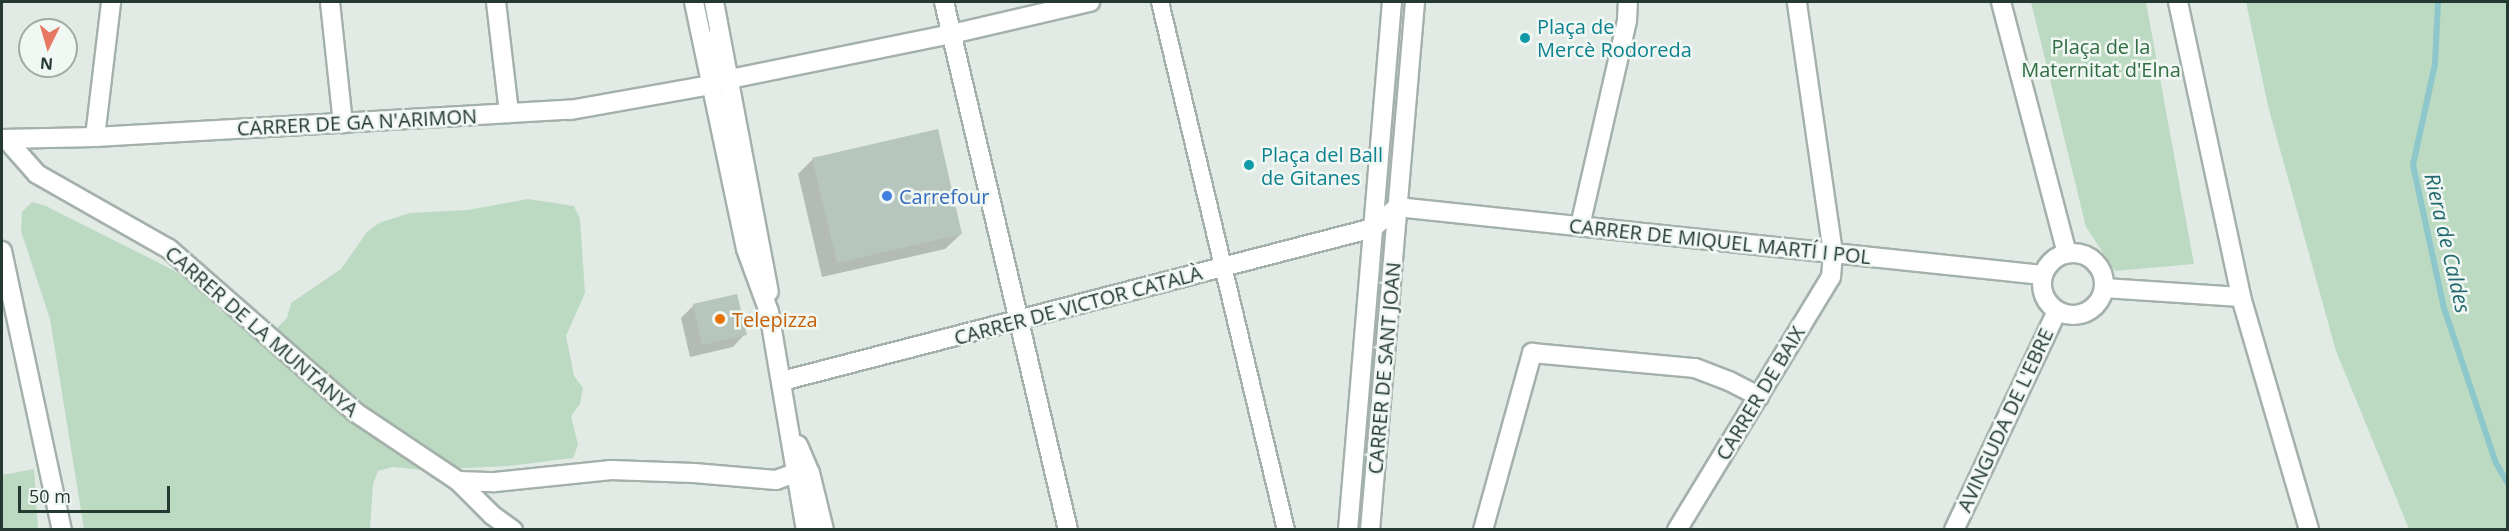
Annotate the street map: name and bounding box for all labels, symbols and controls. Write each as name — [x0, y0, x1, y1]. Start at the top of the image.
place label: Plaça de Mercè Rodoreda — [1537, 14, 1692, 61]
north arrow — [18, 18, 78, 78]
marker: Plaça de Mercè Rodoreda — [1518, 31, 1532, 45]
park label: Plaça de la Maternitat d'Elna — [2021, 34, 2181, 81]
text: N — [39, 52, 54, 75]
street label: CARRER DE GA N'ARIMON — [236, 104, 478, 140]
place label: Plaça del Ball de Gitanes — [1261, 142, 1383, 189]
marker: Plaça del Ball de Gitanes — [1242, 158, 1256, 172]
water label: Riera de Caldes — [2420, 171, 2476, 315]
place label: Carrefour — [899, 184, 989, 208]
marker: Carrefour — [880, 189, 894, 203]
street label: CARRER DE MIQUEL MARTÍ I POL — [1568, 213, 1872, 269]
street label: CARRER DE LA MUNTANYA — [161, 241, 363, 421]
street label: CARRER DE VICTOR CATALÀ — [951, 260, 1205, 350]
street label: CARRER DE SANT JOAN — [1363, 261, 1405, 475]
place label: Telepizza — [732, 307, 818, 331]
marker: Telepizza — [713, 312, 727, 326]
street label: CARRER DE BAIX — [1711, 322, 1809, 464]
street label: AVINGUDA DE L'EBRE — [1952, 324, 2058, 516]
scale bar — [21, 474, 172, 512]
text: 50 m — [29, 484, 71, 508]

